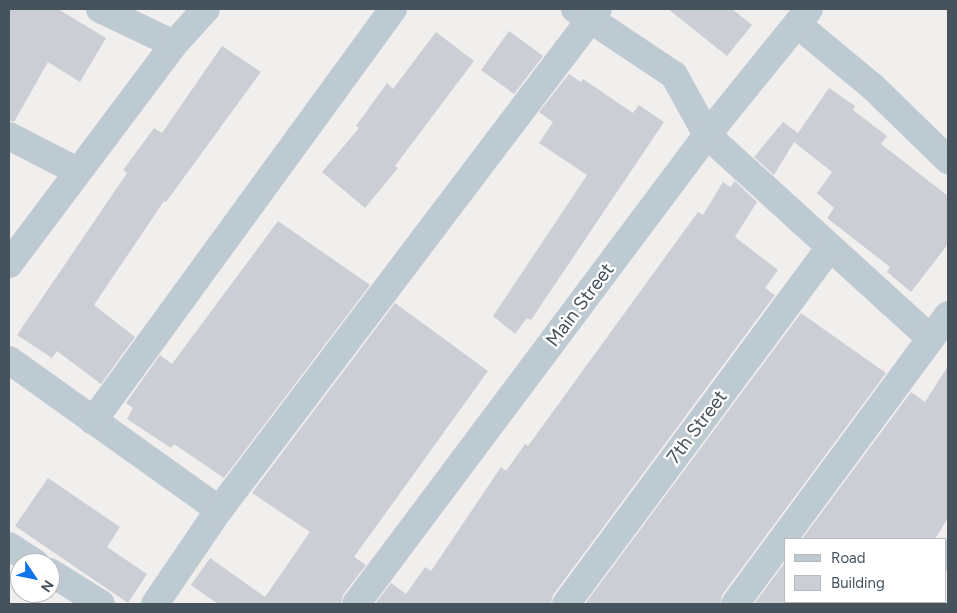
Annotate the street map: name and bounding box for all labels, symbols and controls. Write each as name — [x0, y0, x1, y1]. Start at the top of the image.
street label: Main Street — [541, 259, 619, 351]
street label: 7th Street — [662, 386, 732, 468]
legend — [784, 538, 947, 603]
text: Road — [831, 549, 866, 567]
north arrow — [10, 553, 60, 603]
text: Building — [831, 574, 885, 592]
text: N — [37, 577, 57, 595]

